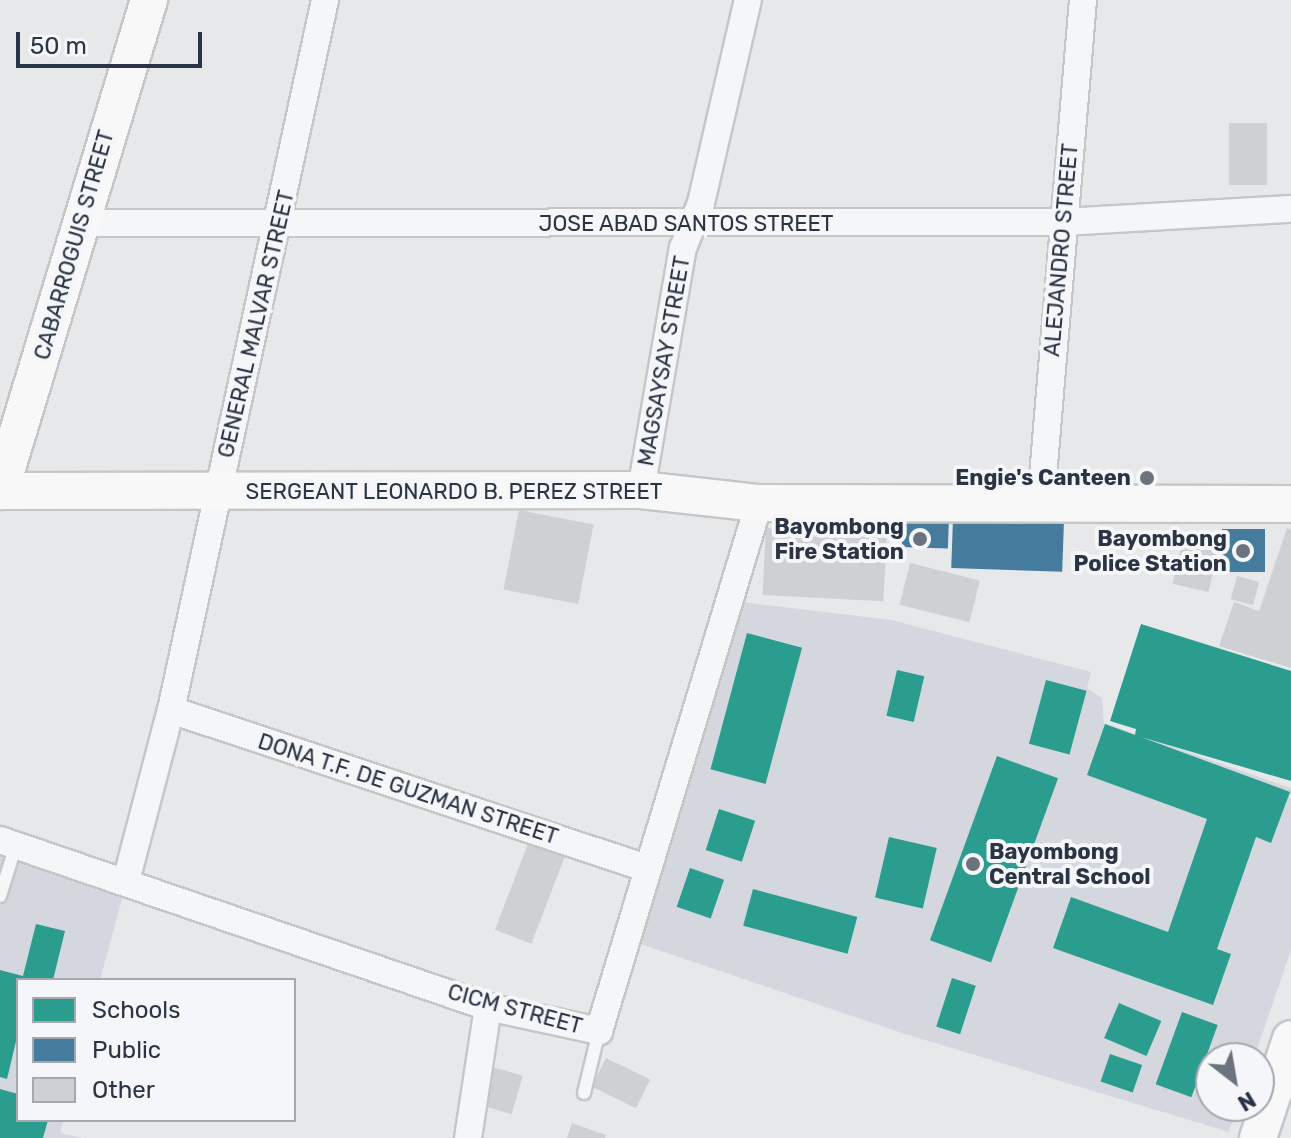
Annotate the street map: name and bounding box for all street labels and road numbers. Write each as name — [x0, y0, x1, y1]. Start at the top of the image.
street label: CABARROGUIS STREET — [29, 127, 119, 363]
street label: ALEJANDRO STREET — [1039, 142, 1083, 358]
street label: GENERAL MALVAR STREET — [212, 187, 300, 461]
street label: JOSE ABAD SANTOS STREET — [538, 211, 834, 237]
street label: MAGSAYSAY STREET — [632, 254, 696, 468]
street label: SERGEANT LEONARDO B. PEREZ STREET — [245, 479, 663, 505]
street label: DONA T.F. DE GUZMAN STREET — [254, 728, 562, 850]
street label: CICM STREET — [445, 978, 585, 1040]

